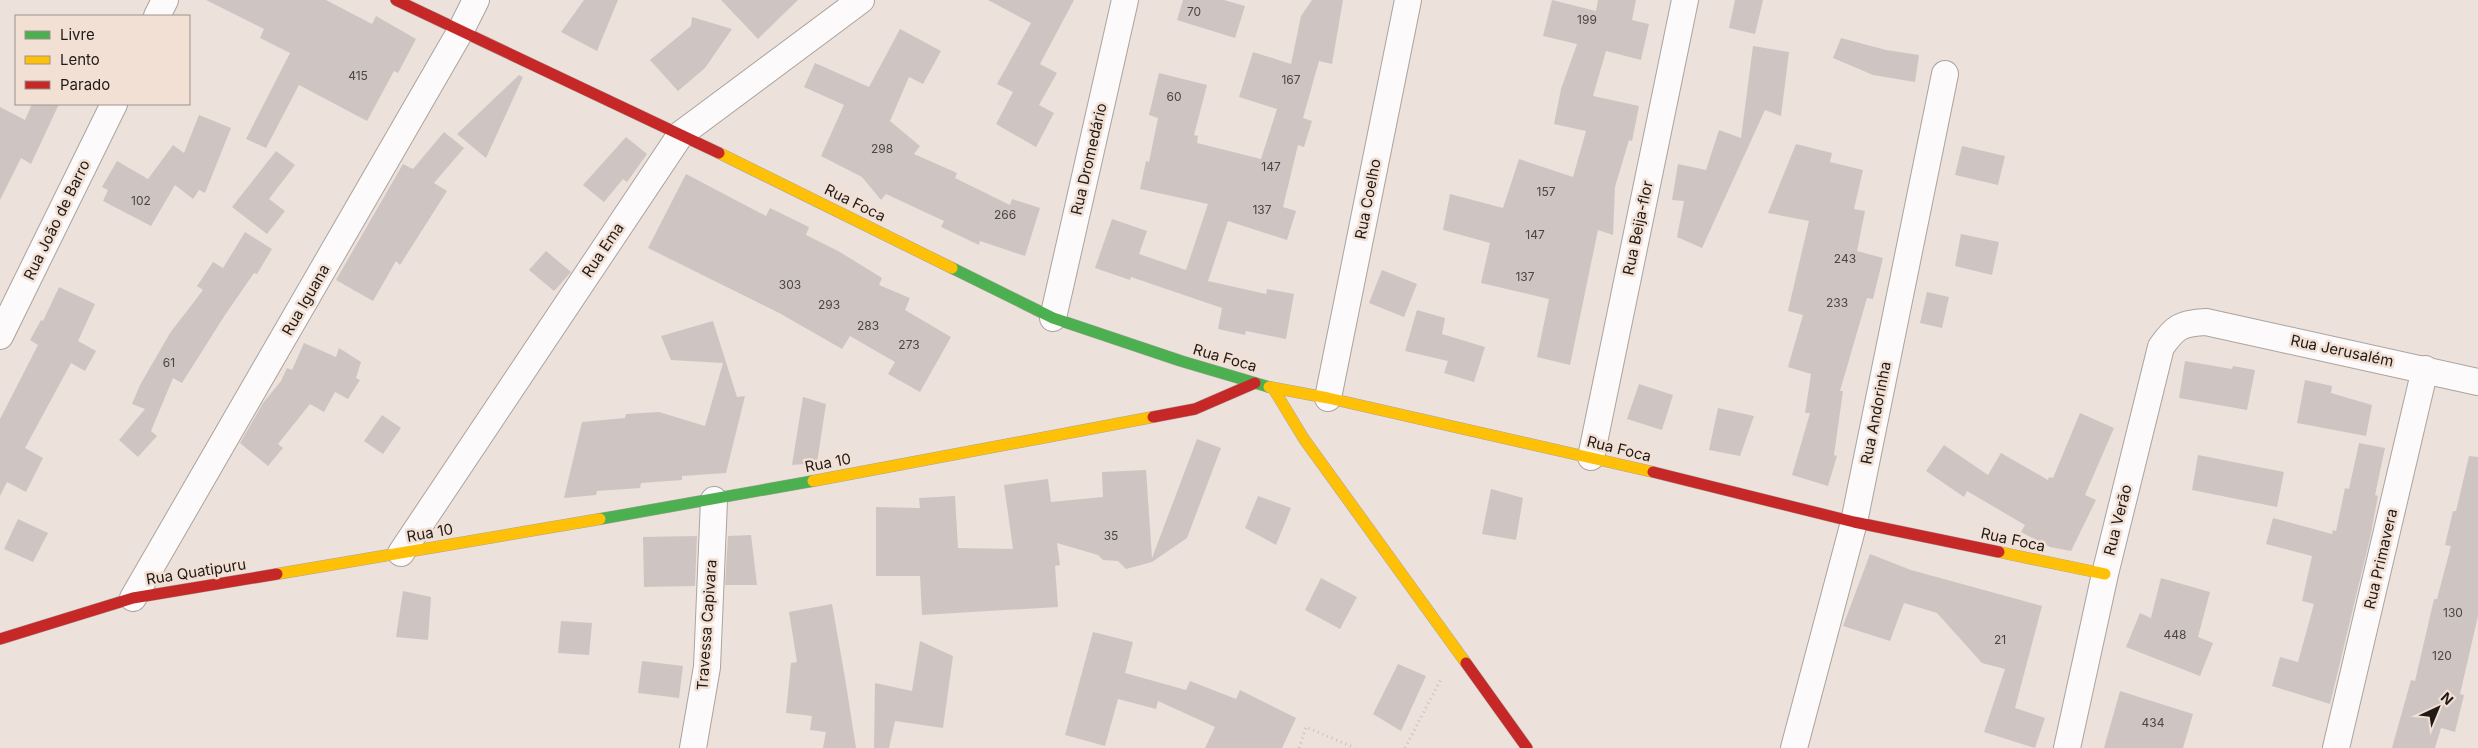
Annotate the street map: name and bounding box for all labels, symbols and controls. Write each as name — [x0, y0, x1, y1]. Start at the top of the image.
house number: 70 — [1187, 4, 1201, 19]
house number: 199 — [1577, 12, 1597, 27]
legend — [15, 15, 190, 105]
text: Livre — [60, 25, 95, 44]
text: Lento — [60, 50, 100, 69]
house number: 415 — [348, 68, 368, 83]
house number: 167 — [1281, 72, 1301, 87]
text: Parado — [60, 75, 110, 94]
house number: 60 — [1166, 89, 1182, 104]
street label: Rua Dromedário — [1066, 101, 1111, 217]
house number: 298 — [871, 141, 893, 156]
street label: Rua João de Barro — [19, 157, 94, 283]
street label: Rua Coelho — [1350, 157, 1385, 241]
house number: 147 — [1261, 159, 1281, 174]
street label: Rua Beija-flor — [1618, 179, 1657, 277]
street label: Rua Foca — [822, 180, 889, 225]
house number: 157 — [1537, 184, 1556, 199]
house number: 102 — [131, 193, 151, 208]
house number: 137 — [1252, 202, 1272, 217]
house number: 266 — [994, 207, 1016, 222]
street label: Rua Ema — [577, 219, 628, 281]
house number: 147 — [1525, 227, 1545, 242]
house number: 243 — [1834, 251, 1856, 266]
street label: Rua Iguana — [278, 261, 334, 339]
house number: 137 — [1515, 269, 1535, 284]
house number: 303 — [779, 277, 801, 292]
house number: 233 — [1826, 295, 1848, 310]
house number: 293 — [818, 297, 840, 312]
house number: 283 — [857, 318, 879, 333]
street label: Rua Jerusalém — [2289, 330, 2395, 371]
house number: 273 — [898, 337, 920, 352]
street label: Rua Foca — [1191, 339, 1259, 376]
house number: 61 — [163, 355, 175, 370]
street label: Rua Andorinha — [1856, 360, 1895, 466]
street label: Rua Foca — [1585, 431, 1653, 466]
street label: Rua 10 — [803, 449, 853, 476]
street label: Rua Verão — [2100, 482, 2136, 557]
street label: Rua Primavera — [2360, 507, 2401, 611]
street label: Rua 10 — [405, 519, 455, 546]
street label: Rua Foca — [1979, 523, 2047, 556]
house number: 35 — [1104, 528, 1118, 543]
street label: Rua Quatipuru — [145, 554, 247, 589]
street label: Travessa Capivara — [692, 559, 721, 691]
house number: 130 — [2443, 605, 2463, 620]
house number: 448 — [2164, 627, 2186, 642]
house number: 21 — [1994, 632, 2006, 647]
house number: 120 — [2432, 648, 2452, 663]
north arrow — [2413, 683, 2463, 733]
text: N — [2438, 688, 2457, 708]
house number: 434 — [2142, 715, 2165, 730]

